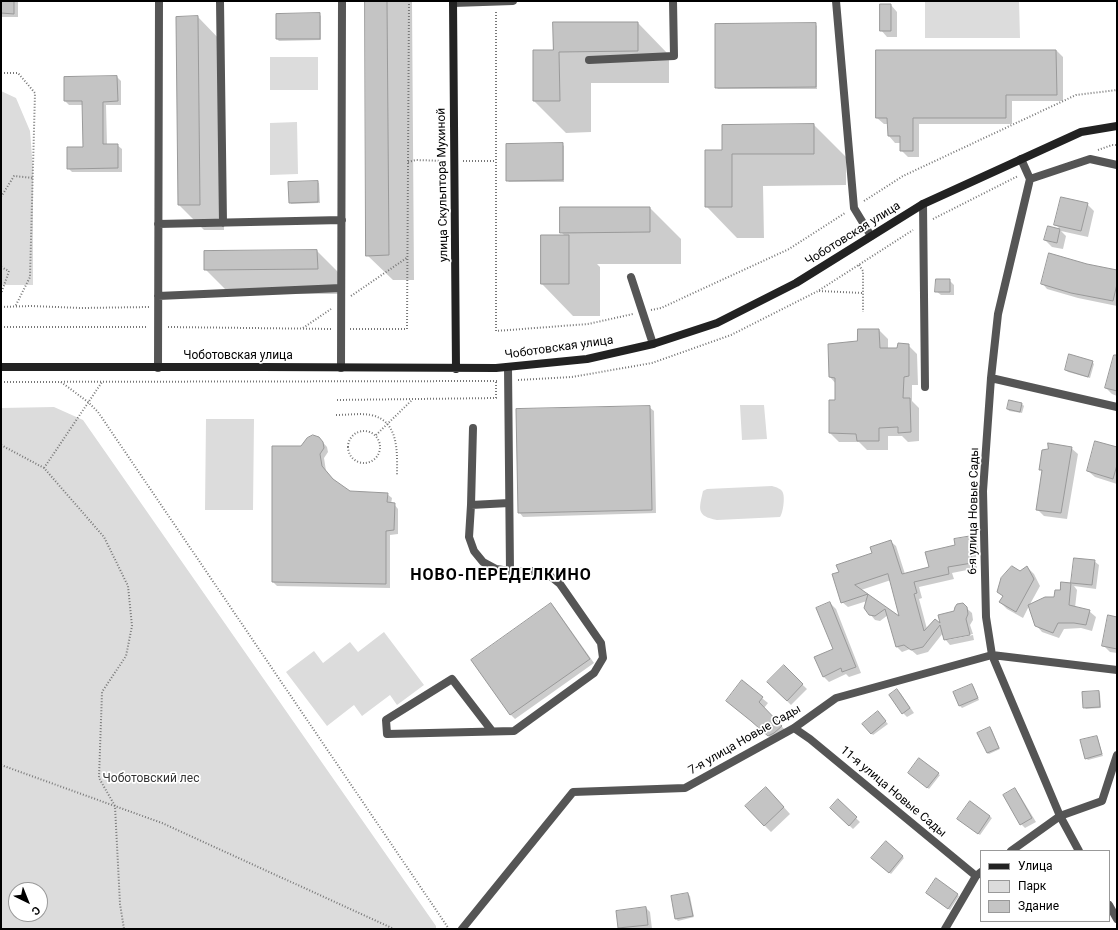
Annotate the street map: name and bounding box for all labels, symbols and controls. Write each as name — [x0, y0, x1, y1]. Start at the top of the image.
street label: улица Скульптора Мухиной — [434, 108, 452, 262]
street label: Чоботовская улица — [803, 199, 903, 269]
street label: Чоботовская улица — [504, 333, 614, 363]
street label: Чоботовская улица — [183, 349, 293, 363]
street label: 6-я улица Новые Сады — [966, 447, 982, 575]
district label: НОВО-ПЕРЕДЕЛКИНО — [410, 566, 592, 586]
street label: 7-я улица Новые Сады — [686, 702, 804, 778]
street label: 11-я улица Новые Сады — [837, 743, 949, 841]
park label: Чоботовский лес — [103, 772, 199, 786]
legend — [980, 850, 1110, 922]
text: Улица — [1018, 859, 1053, 873]
text: Парк — [1018, 879, 1046, 893]
north arrow — [8, 882, 48, 922]
text: Здание — [1018, 899, 1059, 913]
text: С — [29, 903, 43, 918]

